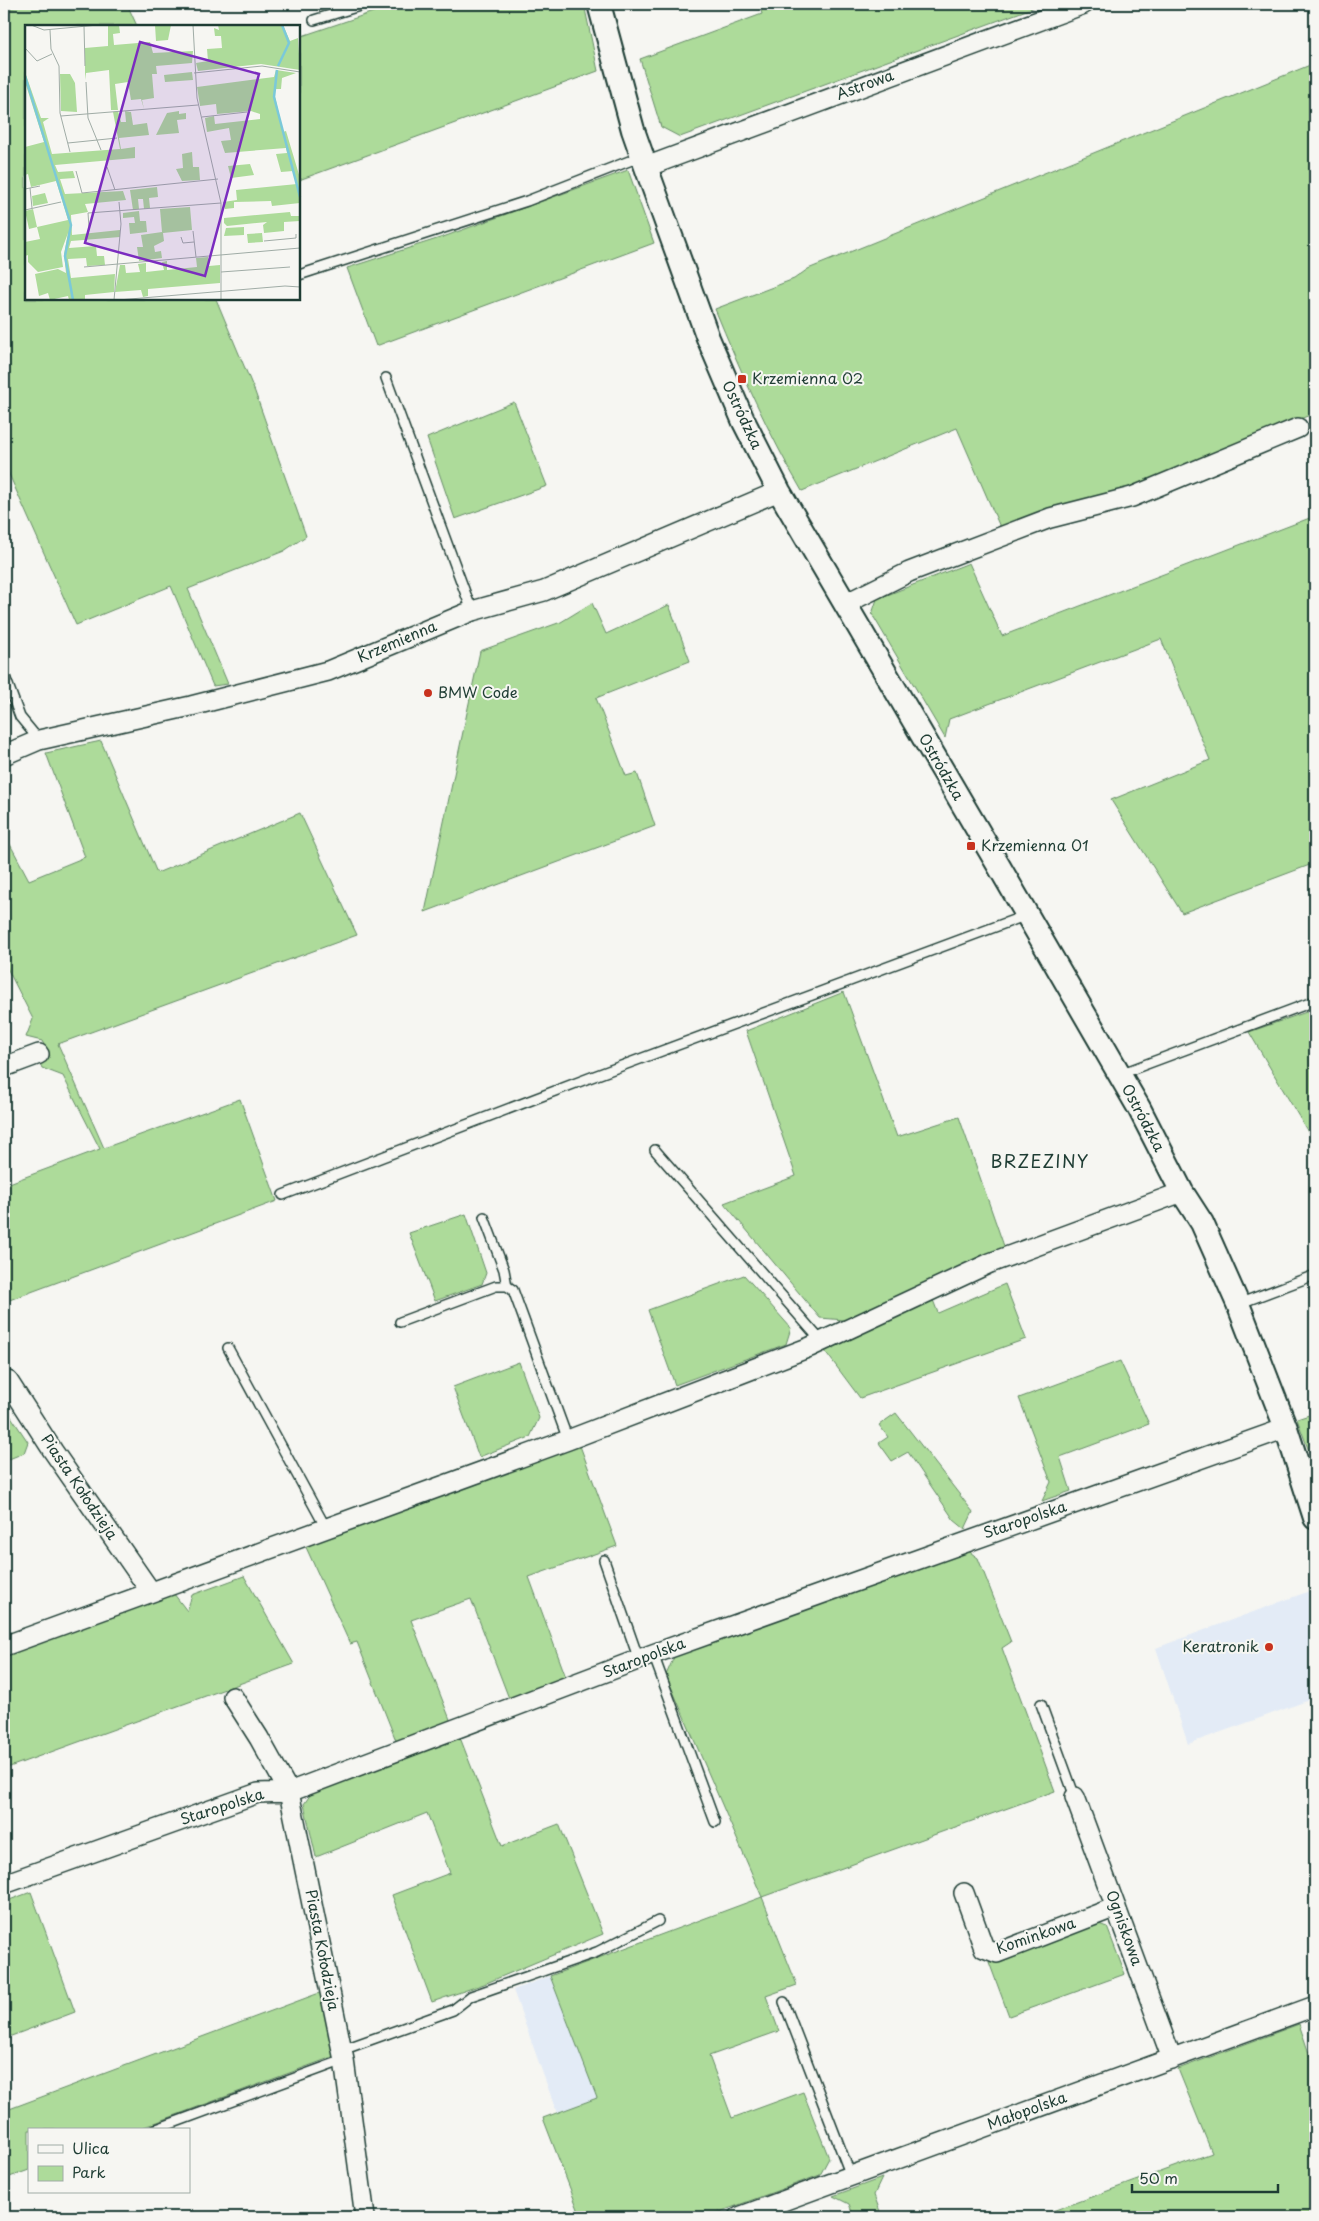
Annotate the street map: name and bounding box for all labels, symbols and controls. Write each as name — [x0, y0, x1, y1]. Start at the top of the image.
inset map — [25, 25, 300, 300]
street label: Astrowa — [832, 62, 897, 105]
place label: Krzemienna 02 — [752, 366, 863, 389]
marker: Krzemienna 02 — [736, 373, 748, 385]
street label: Ostródzka — [717, 376, 770, 453]
street label: Krzemienna — [353, 613, 440, 668]
place label: BMW Code — [438, 680, 518, 703]
marker: BMW Code — [422, 687, 434, 699]
street label: Ostródzka — [914, 729, 971, 805]
place label: Krzemienna 01 — [981, 833, 1089, 856]
marker: Krzemienna 01 — [965, 840, 977, 852]
street label: Ostródzka — [1117, 1079, 1172, 1156]
district label: BRZEZINY — [991, 1147, 1089, 1174]
street label: Piasta Kołodzieja — [36, 1429, 125, 1544]
street label: Staropolska — [980, 1493, 1070, 1544]
street label: Staropolska — [599, 1630, 689, 1683]
place label: Keratronik — [1182, 1634, 1259, 1657]
marker: Keratronik — [1263, 1641, 1275, 1653]
street label: Staropolska — [177, 1781, 267, 1830]
street label: Ogniskowa — [1101, 1886, 1150, 1969]
street label: Piasta Kołodzieja — [300, 1887, 347, 2013]
street label: Kominkowa — [993, 1910, 1079, 1959]
street label: Małopolska — [983, 2084, 1070, 2135]
legend — [28, 2128, 190, 2194]
text: Ulica — [72, 2136, 110, 2159]
text: Park — [72, 2160, 106, 2183]
scale bar — [1132, 2161, 1278, 2193]
text: 50 m — [1139, 2166, 1178, 2189]

